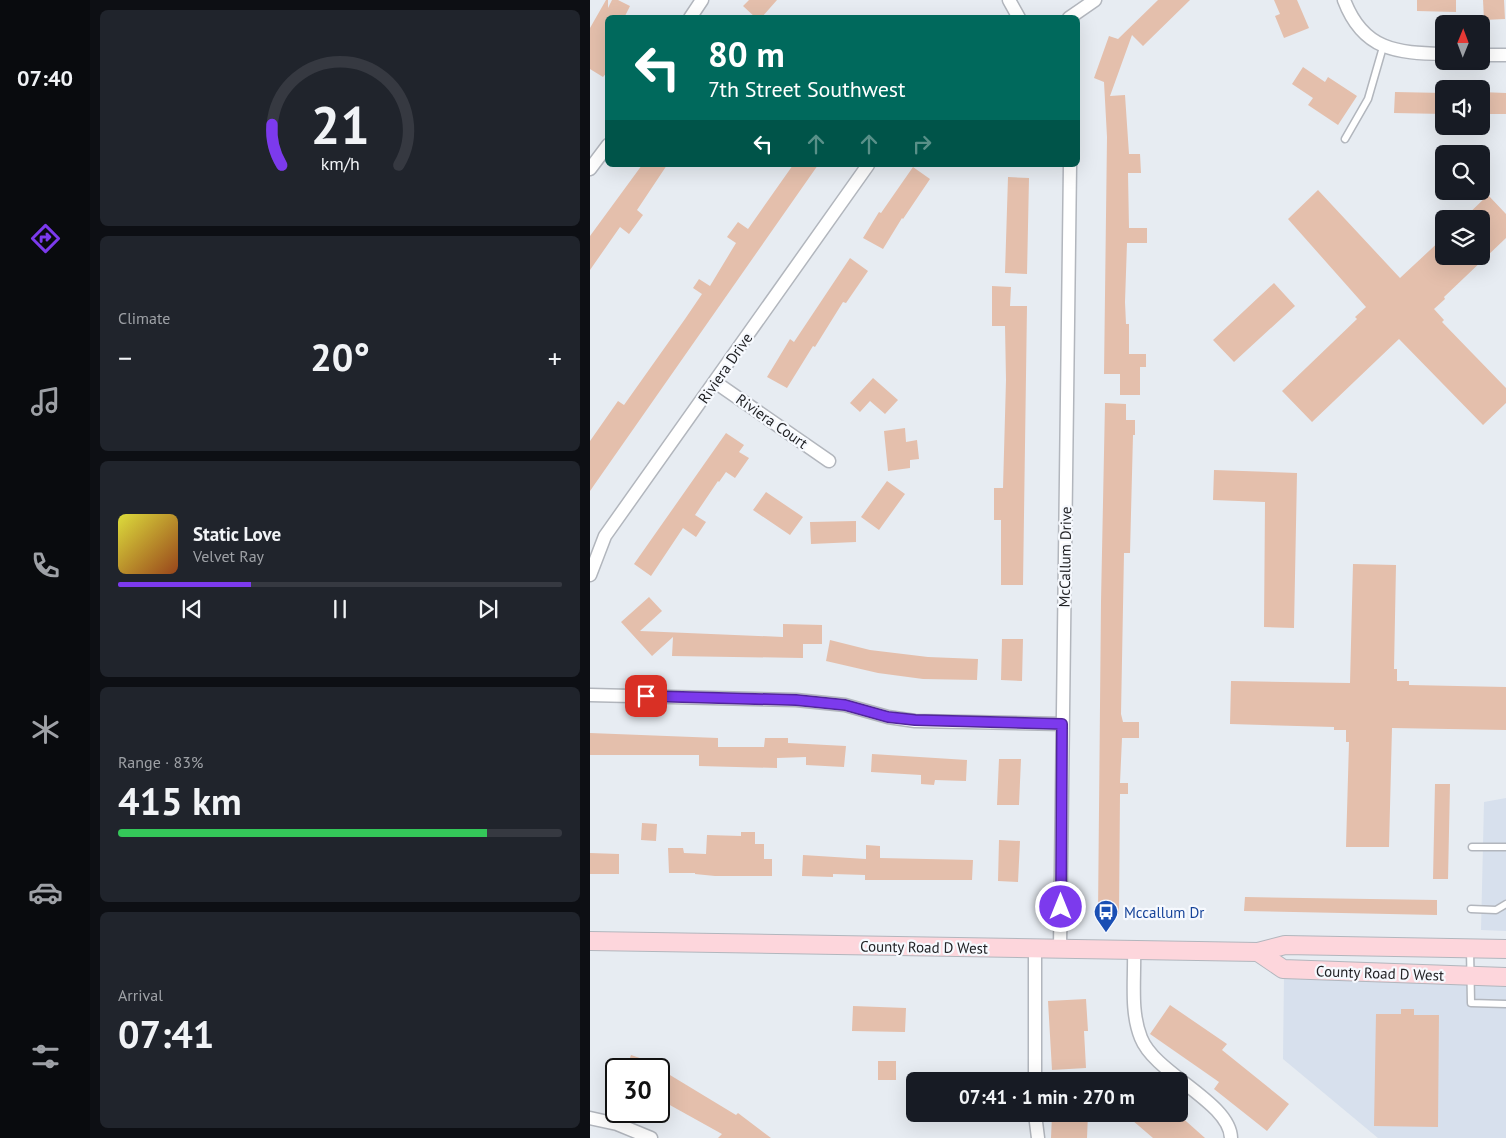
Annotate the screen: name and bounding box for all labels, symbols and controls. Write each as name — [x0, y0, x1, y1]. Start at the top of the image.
north arrow — [1435, 15, 1490, 70]
map controls — [1435, 15, 1490, 265]
text: 80 m — [708, 31, 785, 77]
icon: left — [625, 35, 690, 100]
text: 07:40 — [17, 64, 73, 92]
text: 7th Street Southwest — [708, 75, 906, 103]
button: sound — [1435, 80, 1490, 135]
text: 21 — [311, 91, 369, 158]
icon: left — [749, 130, 777, 158]
icon: ahead — [802, 130, 830, 158]
icon: ahead — [855, 130, 883, 158]
icon: right — [908, 130, 936, 158]
button: search — [1435, 145, 1490, 200]
text: km/h — [320, 152, 360, 175]
button: layers — [1435, 210, 1490, 265]
icon: directions — [28, 221, 63, 256]
text: Climate — [118, 308, 170, 328]
street label: Riviera Drive — [694, 329, 756, 407]
text: 20° — [310, 332, 370, 381]
text: − — [118, 339, 132, 376]
text: + — [548, 339, 562, 376]
icon: music — [28, 384, 63, 419]
street label: Riviera Court — [732, 389, 812, 453]
street label: McCallum Drive — [1055, 506, 1075, 608]
text: Static Love — [193, 522, 281, 546]
text: Velvet Ray — [193, 546, 264, 566]
icon: phone — [28, 548, 63, 583]
icon: previous — [178, 595, 206, 623]
icon: pause — [326, 595, 354, 623]
icon: next — [474, 595, 502, 623]
pin — [625, 675, 667, 717]
icon: arrive — [632, 682, 660, 710]
icon: climate — [28, 712, 63, 747]
text: Range · 83% — [118, 752, 203, 772]
text: 415 km — [118, 776, 242, 825]
icon: car — [28, 875, 63, 910]
position arrow — [1034, 880, 1086, 932]
bus stop icon: Mccallum Dr — [1093, 899, 1119, 933]
place label: Mccallum Dr — [1124, 903, 1204, 922]
street label: County Road D West — [860, 936, 988, 958]
street label: County Road D West — [1316, 961, 1444, 985]
text: Arrival — [118, 985, 163, 1005]
text: 07:41 — [118, 1009, 214, 1058]
icon: filters — [28, 1039, 63, 1074]
speed limit sign: 30 — [605, 1058, 670, 1123]
text: 07:41 · 1 min · 270 m — [959, 1085, 1135, 1109]

